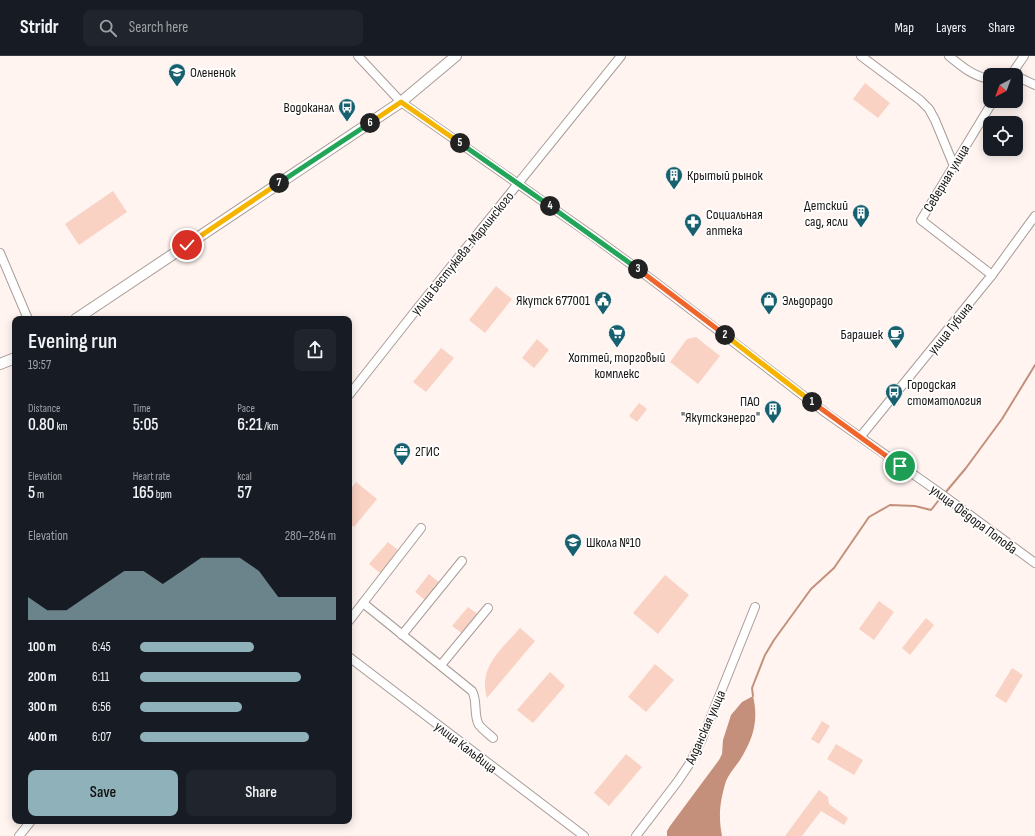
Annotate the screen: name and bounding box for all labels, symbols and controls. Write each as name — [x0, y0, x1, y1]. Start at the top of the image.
search box — [83, 10, 363, 46]
text: Stridr — [20, 16, 59, 39]
icon: search — [97, 17, 119, 39]
text: Search here — [129, 18, 188, 37]
text: Map — [894, 19, 914, 36]
text: Layers — [936, 19, 966, 36]
text: Share — [988, 19, 1015, 36]
school or university icon: Олененок — [167, 62, 187, 87]
place label: Олененок — [190, 64, 237, 81]
north arrow — [983, 68, 1023, 108]
map controls — [983, 68, 1023, 156]
bus stop icon: Водоканал — [337, 97, 357, 122]
place label: Водоканал — [284, 99, 334, 116]
pin: 6 — [360, 113, 380, 133]
text: 6 — [367, 116, 373, 129]
button: locate — [983, 116, 1023, 156]
pin: 5 — [450, 133, 470, 153]
text: 5 — [458, 136, 462, 149]
street label: Северная улица — [920, 141, 973, 215]
building icon: Крытый рынок — [664, 165, 684, 190]
place label: Крытый рынок — [687, 167, 764, 184]
pin: 7 — [269, 173, 289, 193]
text: 7 — [277, 176, 281, 189]
street label: улица Бестужева-Марлинского — [407, 188, 518, 319]
pin: 4 — [540, 196, 560, 216]
place label: Детский сад, ясли — [804, 197, 848, 230]
text: 4 — [547, 199, 553, 212]
building icon: Детский сад, ясли — [851, 203, 871, 228]
place label: Социальная аптека — [706, 206, 763, 239]
pharmacy icon: Социальная аптека — [683, 212, 703, 237]
pin — [170, 228, 204, 262]
icon: check — [176, 234, 198, 256]
pin: 3 — [628, 259, 648, 279]
text: 3 — [636, 262, 640, 275]
public building icon: Якутск 677001 — [593, 290, 613, 315]
shop icon: Эльдорадо — [759, 290, 779, 315]
place label: Якутск 677001 — [516, 292, 590, 309]
place label: Эльдорадо — [782, 292, 833, 309]
street label: улица Губина — [924, 299, 977, 358]
supermarket icon: Хоттей, торговый комплекс — [607, 323, 627, 348]
cafe icon: Барашек — [886, 324, 906, 349]
pin: 2 — [715, 325, 735, 345]
place label: Барашек — [841, 326, 884, 343]
text: Evening run — [28, 328, 117, 355]
text: 2 — [723, 328, 727, 341]
button: share — [294, 329, 336, 371]
place label: Хоттей, торговый комплекс — [568, 349, 666, 382]
text: 19:57 — [28, 357, 51, 373]
place label: Городская стоматология — [907, 376, 982, 409]
bus stop icon: Городская стоматология — [884, 382, 904, 407]
pin: 1 — [802, 392, 822, 412]
place label: ПАО "Якутскэнерго" — [681, 393, 760, 426]
text: 1 — [810, 395, 814, 408]
building icon: ПАО "Якутскэнерго" — [763, 399, 783, 424]
text: Distance — [28, 402, 60, 415]
text: Time — [133, 402, 151, 415]
text: Pace — [237, 402, 255, 415]
text: 0.80 — [28, 415, 55, 435]
text: 5:05 — [133, 415, 158, 435]
text: 6:21 — [237, 415, 262, 435]
text: km — [55, 420, 68, 433]
text: /km — [262, 420, 278, 433]
office icon: 2ГИС — [392, 441, 412, 466]
place label: 2ГИС — [415, 443, 440, 460]
pin — [883, 449, 917, 483]
icon: arrive — [889, 455, 911, 477]
text: Elevation — [28, 470, 62, 483]
text: Heart rate — [133, 470, 170, 483]
text: kcal — [237, 470, 252, 483]
street label: улица Фёдора Попова — [927, 481, 1021, 558]
text: 5 — [28, 483, 35, 503]
text: 165 — [133, 483, 154, 503]
text: 57 — [237, 483, 252, 503]
text: m — [35, 488, 44, 501]
text: bpm — [154, 488, 172, 501]
text: Elevation — [28, 528, 68, 544]
text: 280–284 m — [285, 528, 336, 544]
school or university icon: Школа №10 — [563, 532, 583, 557]
place label: Школа №10 — [586, 534, 641, 551]
text: 100 m — [28, 639, 56, 655]
text: 6:45 — [92, 639, 111, 655]
text: 200 m — [28, 669, 57, 685]
text: 6:11 — [92, 669, 109, 685]
street label: Алданская улица — [681, 688, 729, 768]
text: 300 m — [28, 699, 57, 715]
text: 6:56 — [92, 699, 111, 715]
street label: улица Кальвица — [431, 718, 500, 777]
text: 400 m — [28, 729, 57, 745]
text: 6:07 — [92, 729, 111, 745]
button: Save — [28, 770, 178, 816]
button: Share — [186, 770, 336, 816]

